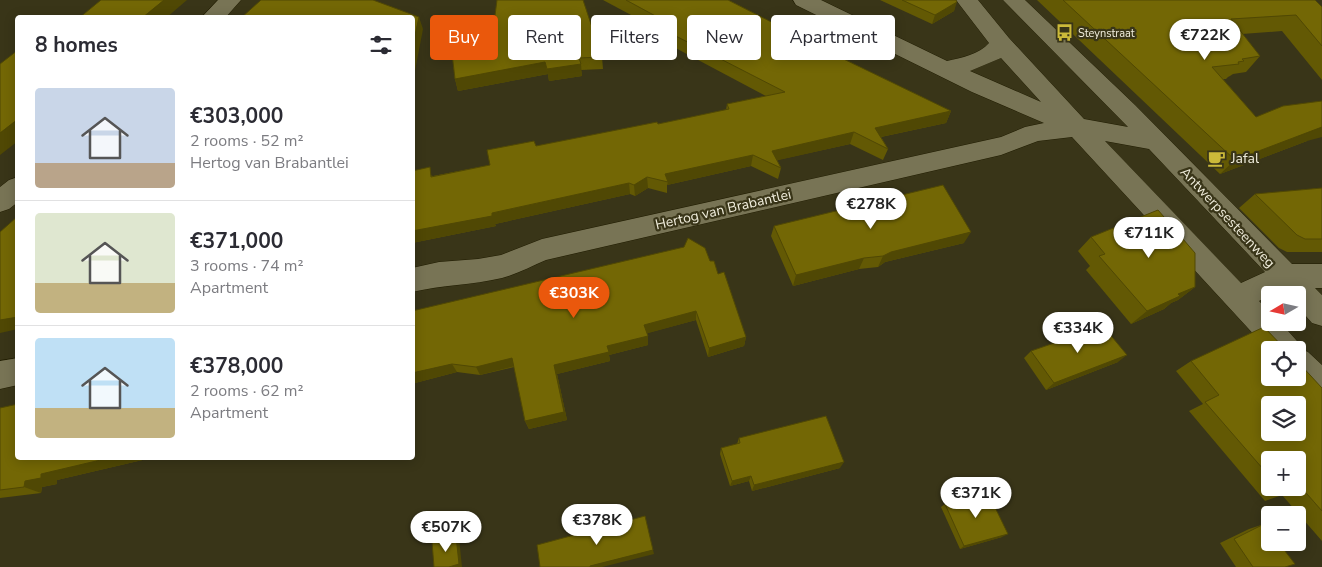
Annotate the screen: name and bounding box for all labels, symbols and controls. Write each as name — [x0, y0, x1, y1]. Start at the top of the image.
chip: Buy — [430, 15, 498, 60]
chip: Rent — [508, 15, 581, 60]
chip: Filters — [591, 15, 677, 60]
chip: New — [687, 15, 761, 60]
chip: Apartment — [771, 15, 895, 60]
pin: €722K — [1170, 18, 1240, 61]
bus stop icon: Steynstraat — [1054, 23, 1074, 43]
text: €722K — [1180, 24, 1230, 46]
place label: Steynstraat — [1078, 26, 1135, 41]
text: 8 homes — [35, 31, 118, 59]
icon: filters — [367, 31, 395, 59]
text: €303,000 — [190, 102, 283, 130]
icon: home — [75, 108, 135, 168]
text: 2 rooms · 52 m² — [190, 130, 303, 152]
cafe icon: Jafal — [1207, 148, 1227, 168]
place label: Jafal — [1230, 149, 1260, 168]
text: Hertog van Brabantlei — [190, 152, 349, 174]
street label: Antwerpsesteenweg — [1176, 163, 1279, 272]
street label: Hertog van Brabantlei — [653, 185, 793, 234]
pin: €278K — [836, 188, 906, 230]
text: €278K — [846, 193, 896, 215]
pin: €711K — [1114, 216, 1184, 259]
text: €711K — [1124, 222, 1174, 244]
text: €371,000 — [190, 227, 283, 255]
icon: home — [75, 233, 135, 293]
text: 3 rooms · 74 m² — [190, 255, 303, 277]
pin: €303K — [539, 276, 609, 319]
text: Apartment — [190, 277, 268, 299]
text: €303K — [549, 282, 599, 304]
north arrow — [1261, 286, 1306, 331]
map controls — [1261, 286, 1306, 551]
pin: €334K — [1043, 312, 1113, 354]
text: €334K — [1053, 317, 1103, 339]
button: locate — [1261, 341, 1306, 386]
text: €378,000 — [190, 352, 283, 380]
icon: home — [75, 358, 135, 418]
text: 2 rooms · 62 m² — [190, 380, 303, 402]
button: layers — [1261, 396, 1306, 441]
text: Apartment — [190, 402, 268, 424]
button: + — [1261, 451, 1306, 496]
pin: €371K — [941, 476, 1011, 519]
text: €371K — [951, 482, 1001, 504]
pin: €378K — [562, 504, 632, 546]
button: − — [1261, 506, 1306, 551]
text: €378K — [572, 509, 622, 531]
pin: €507K — [411, 510, 481, 553]
text: €507K — [421, 516, 471, 538]

